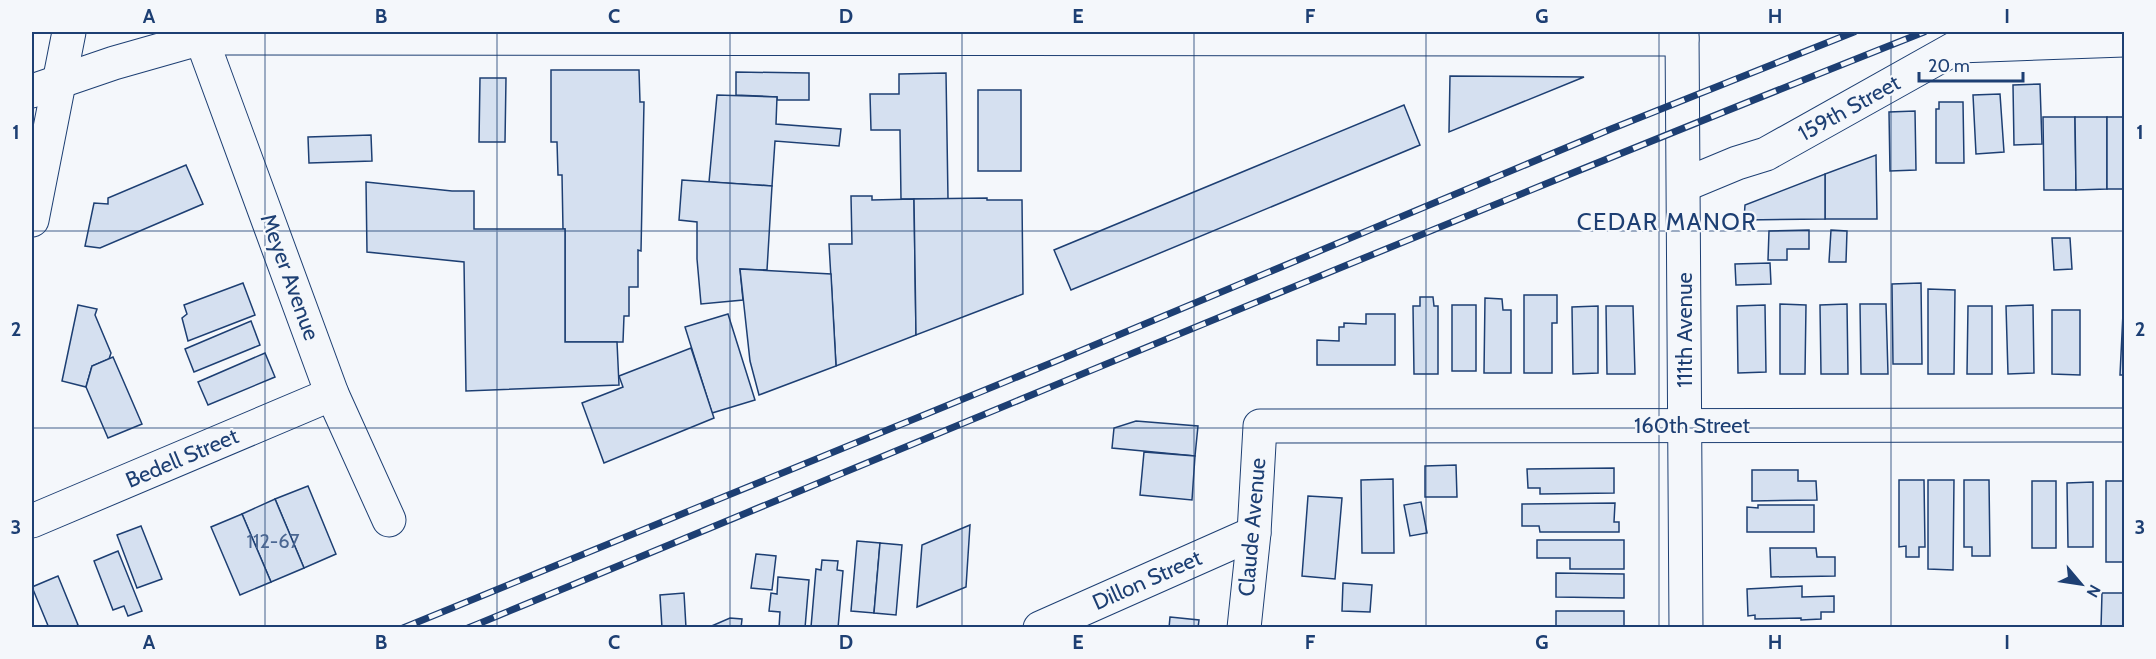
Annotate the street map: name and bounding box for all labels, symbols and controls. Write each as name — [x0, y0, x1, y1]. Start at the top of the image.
text: A — [143, 4, 156, 28]
text: B — [375, 4, 387, 28]
text: C — [608, 4, 620, 28]
text: D — [839, 4, 853, 28]
text: E — [1072, 4, 1084, 28]
text: F — [1305, 4, 1316, 28]
text: G — [1535, 4, 1549, 28]
text: H — [1768, 4, 1782, 28]
text: I — [2004, 4, 2010, 28]
scale bar — [1919, 45, 2022, 83]
text: 20 m — [1928, 55, 1970, 77]
street label: 159th Street — [1793, 69, 1905, 147]
text: 1 — [12, 120, 20, 144]
text: 1 — [2136, 120, 2144, 144]
district label: CEDAR MANOR — [1577, 207, 1757, 236]
street label: Meyer Avenue — [255, 210, 325, 344]
street label: 111th Avenue — [1671, 272, 1698, 388]
text: 2 — [11, 317, 21, 341]
text: 2 — [2135, 317, 2145, 341]
street label: 160th Street — [1634, 412, 1751, 439]
street label: Bedell Street — [122, 422, 243, 494]
street label: Claude Avenue — [1232, 457, 1272, 597]
text: 3 — [11, 515, 21, 539]
text: 3 — [2135, 515, 2145, 539]
house number: 112-67 — [247, 529, 299, 553]
street label: Dillon Street — [1088, 544, 1206, 616]
north arrow — [2051, 554, 2111, 614]
text: N — [2083, 581, 2105, 601]
text: A — [143, 630, 156, 654]
text: B — [375, 630, 387, 654]
text: C — [608, 630, 620, 654]
text: D — [839, 630, 853, 654]
text: E — [1072, 630, 1084, 654]
text: F — [1305, 630, 1316, 654]
text: G — [1535, 630, 1549, 654]
text: H — [1768, 630, 1782, 654]
text: I — [2004, 630, 2010, 654]

